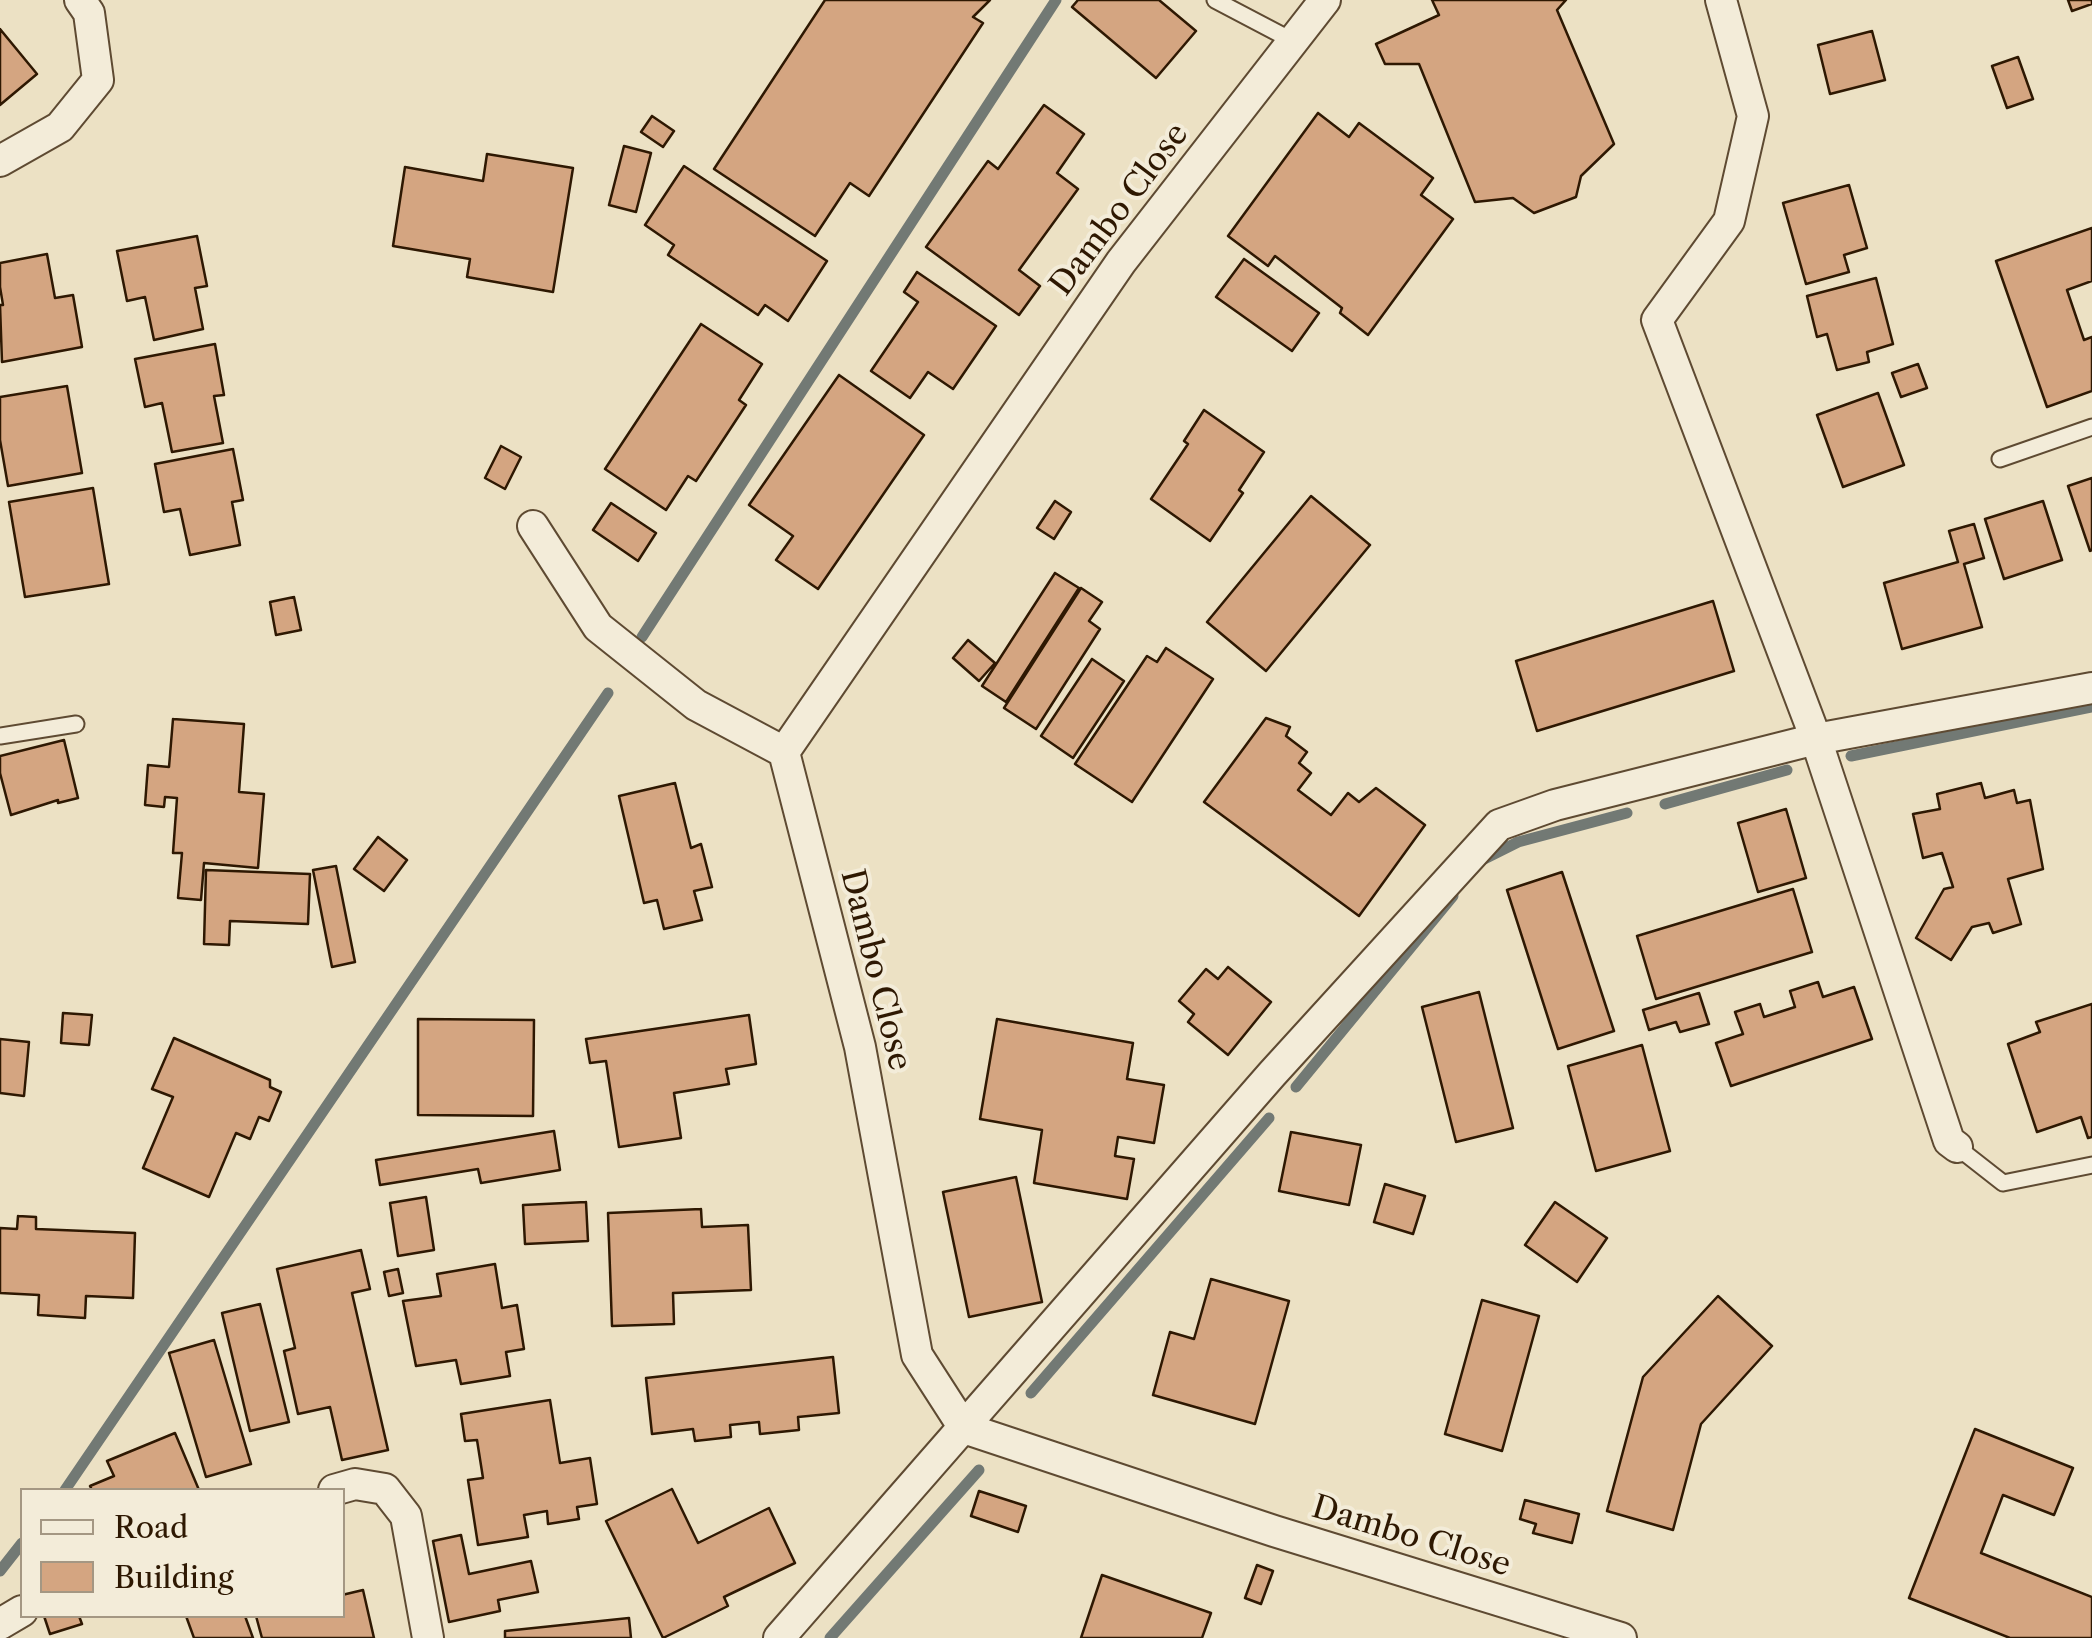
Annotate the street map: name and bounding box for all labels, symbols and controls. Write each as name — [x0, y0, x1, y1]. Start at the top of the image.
street label: Dambo Close — [1043, 116, 1197, 304]
street label: Dambo Close — [831, 866, 919, 1074]
legend — [20, 1488, 345, 1618]
street label: Dambo Close — [1307, 1489, 1515, 1585]
text: Road — [114, 1509, 188, 1546]
text: Building — [114, 1559, 234, 1596]

